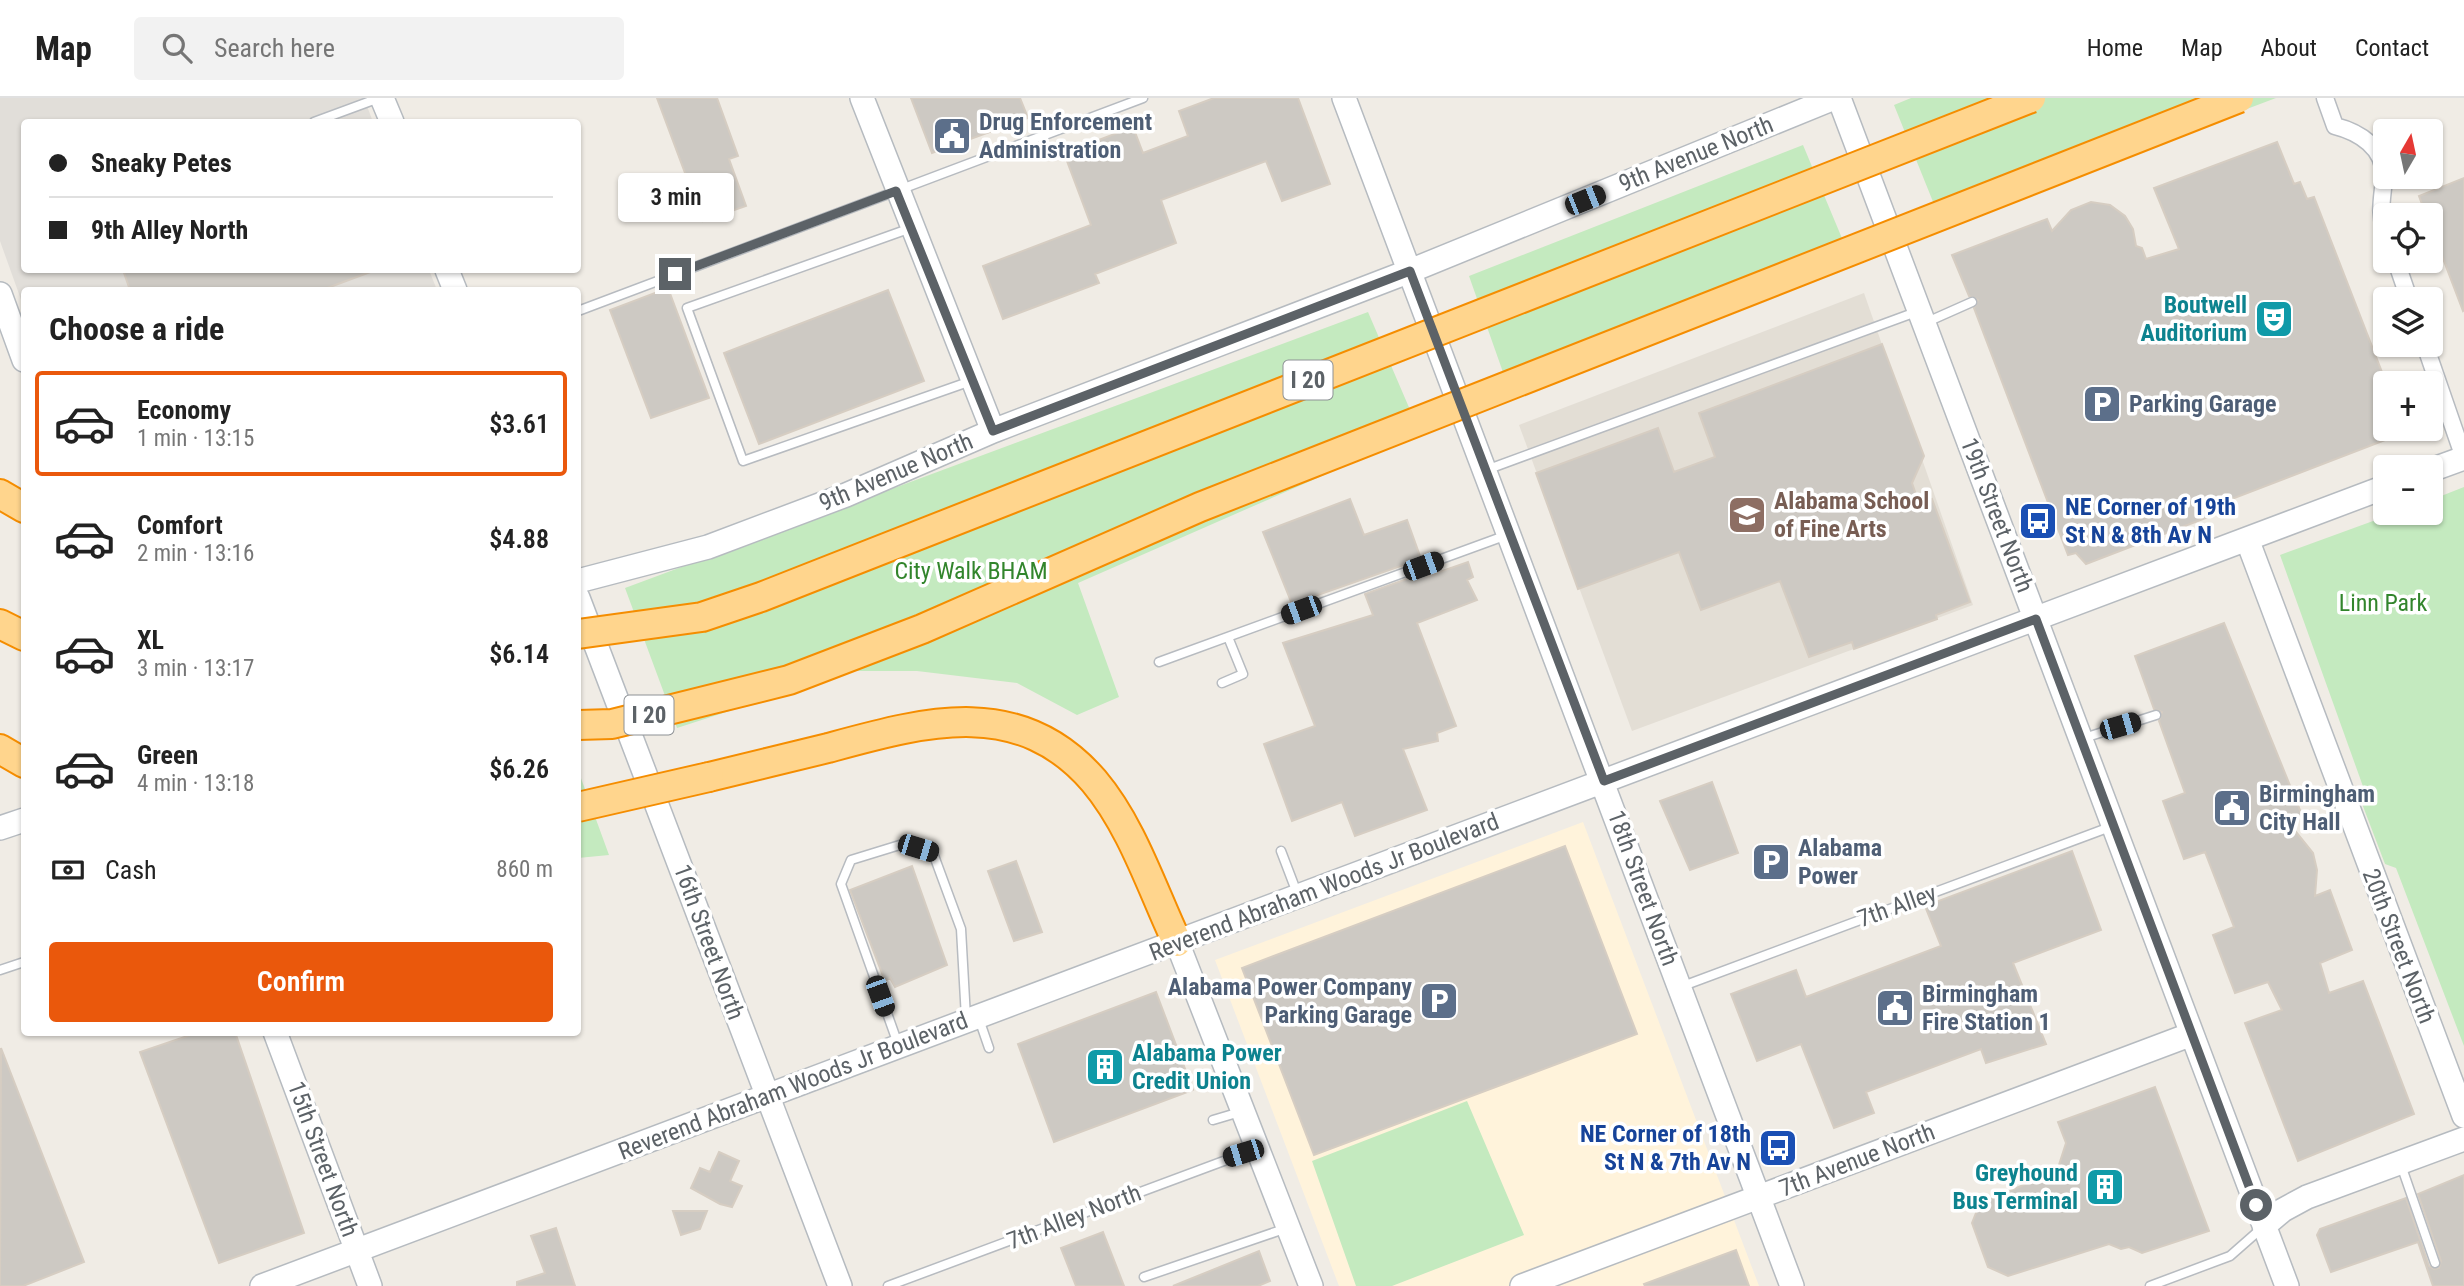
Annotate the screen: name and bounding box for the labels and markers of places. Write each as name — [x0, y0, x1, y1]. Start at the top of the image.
place label: Drug Enforcement Administration — [979, 108, 1152, 164]
public building icon: Drug Enforcement Administration — [931, 115, 973, 157]
place label: Boutwell Auditorium — [2141, 291, 2247, 347]
theatre icon: Boutwell Auditorium — [2253, 298, 2295, 340]
parking icon: Parking Garage — [2081, 383, 2123, 425]
place label: Parking Garage — [2129, 390, 2277, 418]
place label: Alabama School of Fine Arts — [1774, 487, 1929, 543]
place label: NE Corner of 19th St N & 8th Av N — [2065, 493, 2236, 549]
school or university icon: Alabama School of Fine Arts — [1726, 494, 1768, 536]
bus stop icon: NE Corner of 19th St N & 8th Av N — [2017, 500, 2059, 542]
place label: Birmingham City Hall — [2259, 780, 2375, 836]
public building icon: Birmingham City Hall — [2211, 787, 2253, 829]
place label: Alabama Power — [1798, 834, 1882, 890]
parking icon: Alabama Power — [1750, 841, 1792, 883]
place label: Alabama Power Company Parking Garage — [1168, 973, 1412, 1029]
parking icon: Alabama Power Company Parking Garage — [1418, 980, 1460, 1022]
place label: Birmingham Fire Station 1 — [1922, 980, 2051, 1036]
public building icon: Birmingham Fire Station 1 — [1874, 987, 1916, 1029]
place label: Alabama Power Credit Union — [1132, 1039, 1282, 1095]
building icon: Alabama Power Credit Union — [1084, 1046, 1126, 1088]
place label: NE Corner of 18th St N & 7th Av N — [1580, 1120, 1751, 1176]
bus stop icon: NE Corner of 18th St N & 7th Av N — [1757, 1127, 1799, 1169]
place label: Greyhound Bus Terminal — [1953, 1159, 2078, 1215]
building icon: Greyhound Bus Terminal — [2084, 1166, 2126, 1208]

